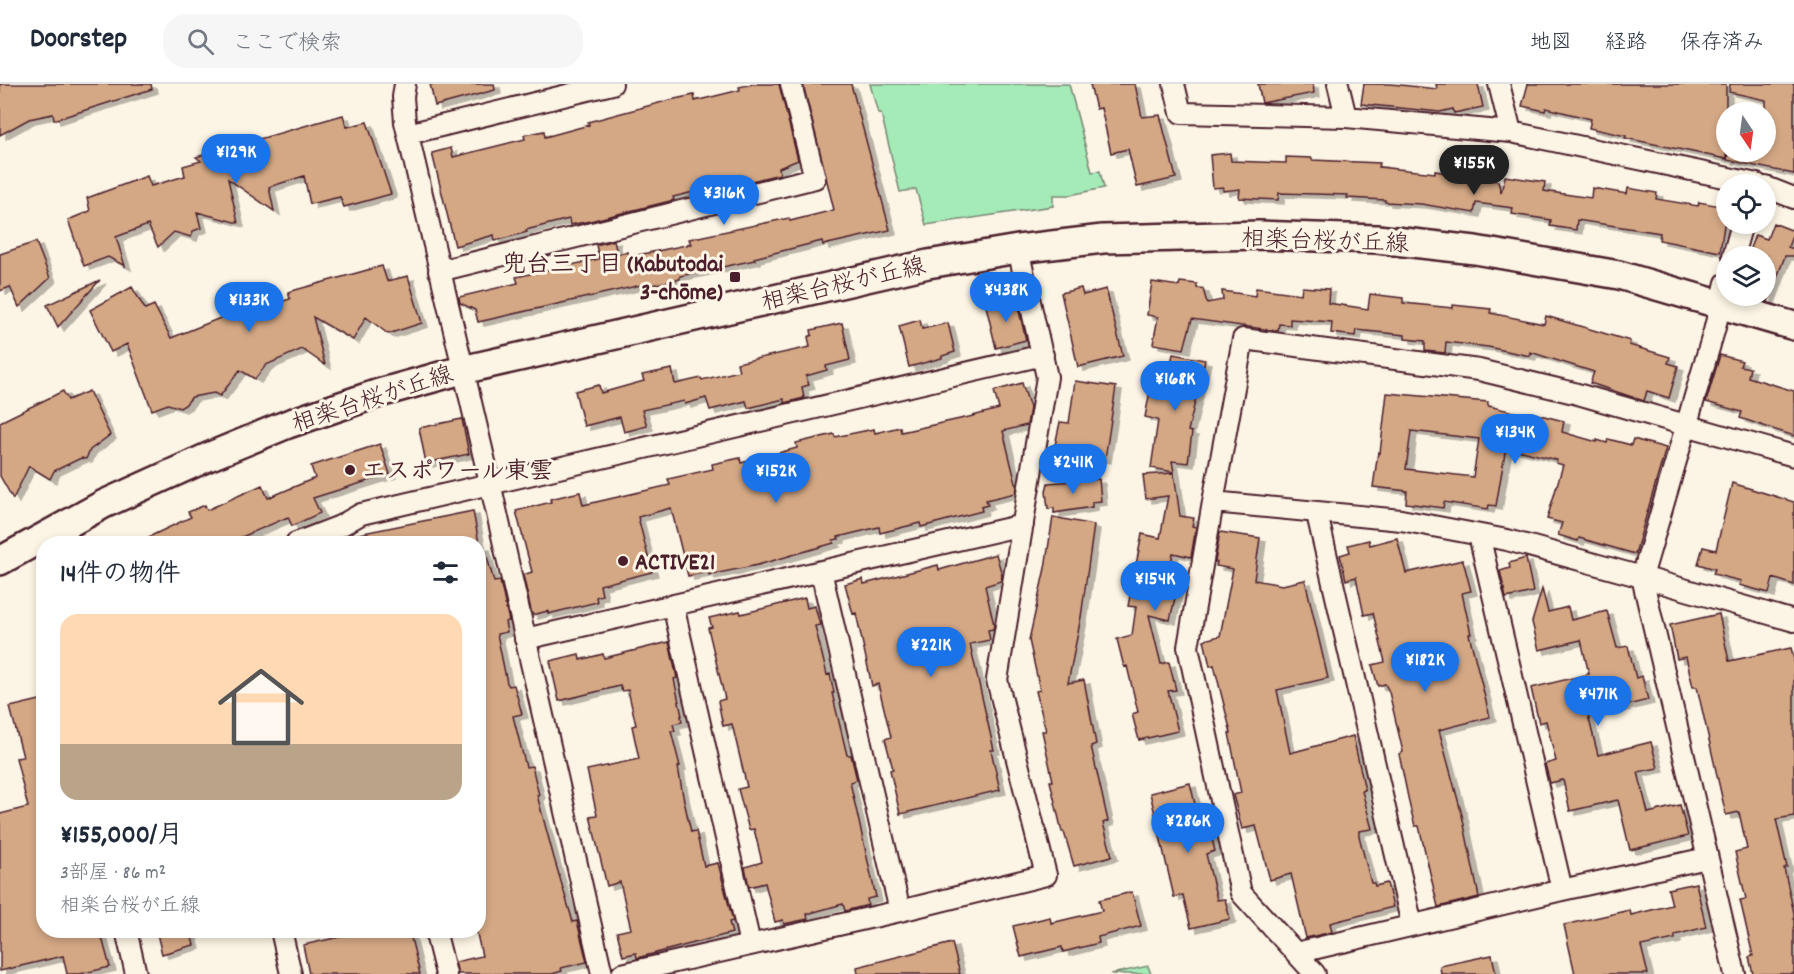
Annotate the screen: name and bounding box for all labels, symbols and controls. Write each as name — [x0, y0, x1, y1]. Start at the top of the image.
search box — [163, 14, 583, 68]
text: Doorstep — [30, 21, 127, 61]
icon: search — [184, 25, 217, 58]
text: ここで検索 — [232, 29, 342, 60]
text: 地図 — [1530, 29, 1572, 59]
text: 経路 — [1605, 29, 1647, 59]
text: 保存済み — [1680, 29, 1764, 59]
north arrow — [1716, 102, 1776, 162]
map controls — [1716, 102, 1776, 306]
pin: ¥129K — [194, 134, 278, 185]
text: ¥129K — [215, 139, 257, 167]
pin: ¥155K — [1432, 145, 1516, 196]
text: ¥155K — [1453, 150, 1495, 178]
button: locate — [1716, 174, 1776, 234]
pin: ¥316K — [682, 175, 766, 226]
text: ¥316K — [703, 180, 745, 208]
street label: 相楽台桜が丘線 — [1240, 223, 1409, 263]
button: layers — [1716, 246, 1776, 306]
place label: 兜台三丁目 (Kabutodai 3-chōme) — [502, 249, 724, 311]
street label: 相楽台桜が丘線 — [758, 250, 929, 321]
marker: 兜台三丁目 (Kabutodai 3-chōme) — [728, 270, 742, 284]
pin: ¥438K — [964, 272, 1048, 323]
text: ¥438K — [984, 277, 1028, 305]
pin: ¥133K — [207, 282, 291, 333]
text: ¥133K — [228, 287, 270, 315]
street label: 相楽台桜が丘線 — [288, 359, 458, 443]
pin: ¥168K — [1133, 361, 1217, 412]
text: ¥168K — [1154, 366, 1196, 394]
pin: ¥134K — [1473, 414, 1557, 465]
text: ¥134K — [1495, 419, 1535, 447]
pin: ¥241K — [1031, 444, 1115, 495]
text: ¥241K — [1053, 449, 1093, 477]
pin: ¥152K — [734, 453, 818, 504]
place label: エスポワール東雲 — [362, 456, 553, 490]
text: ¥152K — [755, 458, 797, 486]
marker: エスポワール東雲 — [343, 463, 357, 477]
place label: ACTIVE21 — [635, 547, 715, 581]
marker: ACTIVE21 — [616, 554, 630, 568]
icon: filters — [429, 556, 462, 589]
text: 14件の物件 — [60, 557, 180, 594]
pin: ¥154K — [1113, 561, 1197, 612]
text: ¥154K — [1135, 566, 1175, 594]
pin: ¥221K — [889, 627, 973, 678]
text: ¥221K — [911, 632, 951, 660]
pin: ¥182K — [1383, 642, 1467, 693]
text: ¥182K — [1405, 647, 1445, 675]
icon: home — [207, 653, 315, 761]
pin: ¥471K — [1556, 676, 1640, 727]
text: ¥471K — [1578, 681, 1618, 709]
pin: ¥286K — [1146, 803, 1230, 854]
text: ¥286K — [1165, 808, 1211, 836]
text: ¥155,000/月 — [60, 818, 183, 855]
text: 3部屋 · 86 m² — [60, 860, 166, 888]
text: 相楽台桜が丘線 — [60, 893, 200, 921]

